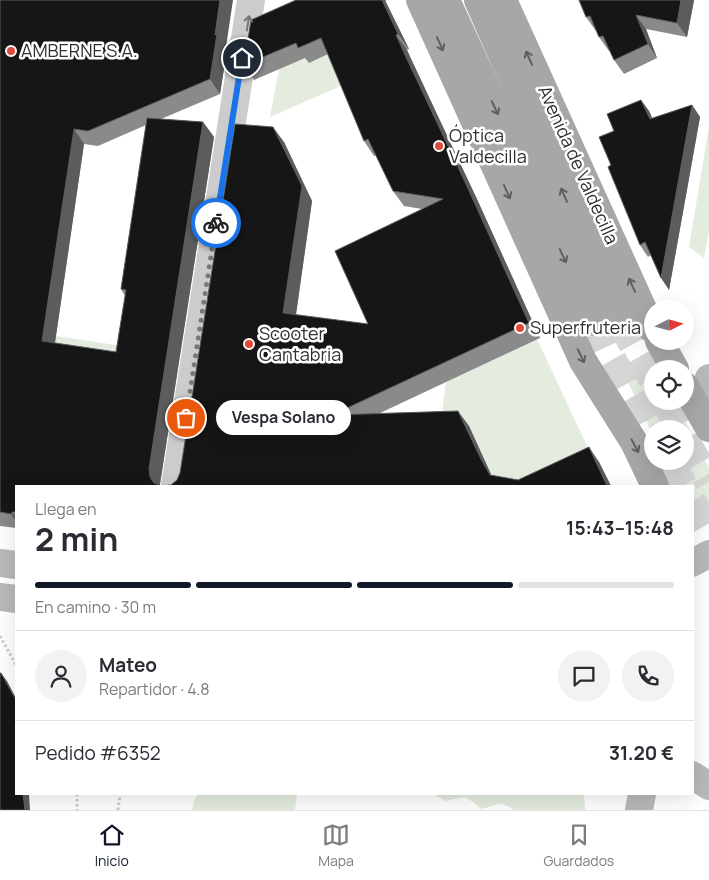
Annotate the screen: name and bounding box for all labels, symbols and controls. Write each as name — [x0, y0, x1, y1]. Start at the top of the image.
one-way arrow — [243, 15, 253, 31]
one-way arrow — [436, 36, 445, 51]
pin — [221, 37, 263, 79]
place label: AMBERNE S.A. — [21, 38, 138, 62]
icon: home — [228, 44, 256, 72]
marker: AMBERNE S.A. — [5, 45, 17, 57]
one-way arrow — [523, 50, 533, 65]
street label: Avenida de Valdecilla — [533, 81, 625, 248]
one-way arrow — [491, 100, 501, 115]
place label: Óptica Valdecilla — [449, 123, 527, 168]
marker: Óptica Valdecilla — [433, 140, 445, 152]
one-way arrow — [502, 185, 512, 200]
one-way arrow — [559, 188, 569, 203]
courier — [191, 198, 241, 248]
icon: bike — [202, 209, 230, 237]
one-way arrow — [559, 248, 568, 263]
one-way arrow — [627, 278, 637, 293]
north arrow — [644, 300, 694, 350]
map controls — [644, 300, 694, 470]
place label: Superfruteria — [530, 315, 641, 339]
place label: Scooter Cantabria — [259, 321, 341, 366]
marker: Superfruteria — [514, 322, 526, 334]
marker: Scooter Cantabria — [243, 338, 255, 350]
one-way arrow — [576, 349, 586, 364]
button: locate — [644, 360, 694, 410]
pin — [165, 397, 207, 439]
callout: Vespa Solano — [216, 400, 351, 436]
icon: bag — [172, 404, 200, 432]
text: Vespa Solano — [232, 406, 335, 428]
button: layers — [644, 420, 694, 470]
one-way arrow — [631, 438, 640, 453]
text: Llega en — [35, 498, 96, 520]
text: 15:43–15:48 — [566, 515, 674, 541]
text: 2 min — [35, 517, 118, 561]
text: En camino · 30 m — [35, 596, 156, 618]
button: person — [35, 650, 87, 702]
button: chat — [558, 650, 610, 702]
button: phone — [622, 650, 674, 702]
text: Mateo — [99, 652, 157, 678]
text: Repartidor · 4.8 — [99, 678, 210, 700]
text: Pedido #6352 — [35, 740, 161, 766]
text: 31.20 € — [609, 740, 674, 766]
tab: Inicio — [95, 821, 129, 870]
tab: Mapa — [318, 821, 354, 870]
tab: Guardados — [543, 821, 614, 870]

